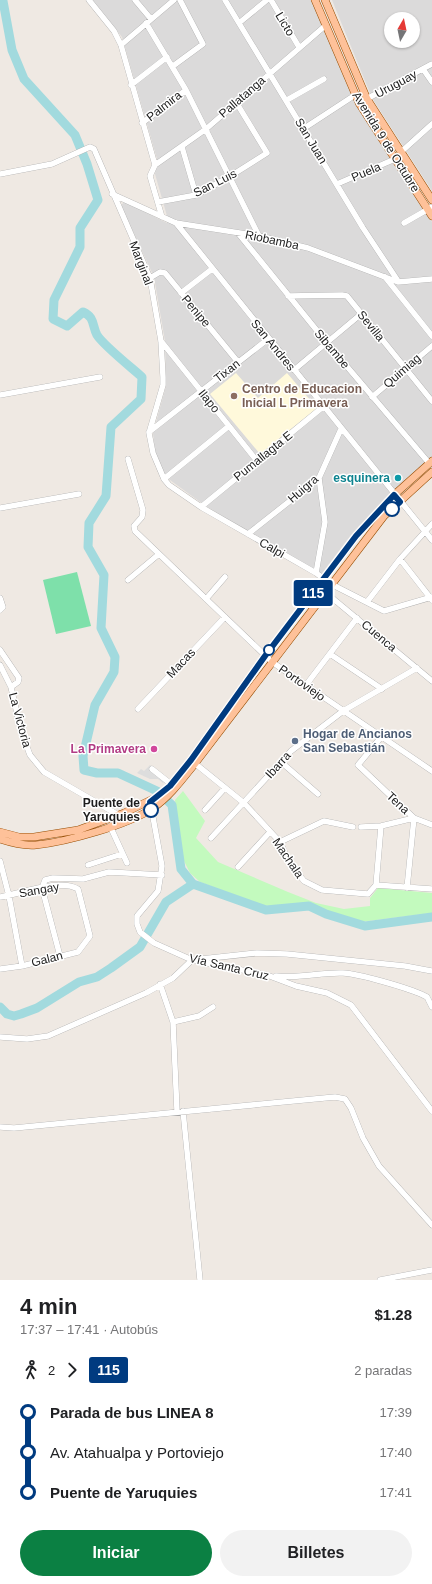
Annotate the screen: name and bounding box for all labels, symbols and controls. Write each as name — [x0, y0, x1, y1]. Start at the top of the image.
street label: Licto — [272, 10, 298, 39]
north arrow — [384, 12, 420, 48]
map controls — [384, 12, 420, 48]
street label: Uruguay — [373, 67, 419, 101]
street label: Pallatanga — [216, 73, 268, 121]
street label: Palmira — [144, 88, 185, 124]
street label: Avenida 9 de Octubre — [349, 89, 423, 195]
street label: San Juan — [292, 116, 330, 166]
street label: Puela — [349, 159, 383, 184]
street label: San Luis — [191, 166, 239, 200]
street label: Riobamba — [244, 227, 301, 253]
street label: Marginal — [126, 239, 156, 287]
street label: Penipe — [179, 292, 214, 330]
street label: Sevilla — [354, 308, 388, 344]
street label: San Andres — [248, 316, 298, 374]
street label: Sibambe — [311, 326, 353, 372]
street label: Quimiag — [381, 351, 423, 391]
street label: Tixan — [211, 357, 243, 385]
place label: Centro de Educacion Inicial L Primavera — [242, 382, 362, 410]
street label: Ilapo — [195, 386, 223, 416]
marker: Centro de Educacion Inicial L Primavera — [229, 391, 239, 401]
street label: Pumallagta E — [231, 428, 295, 484]
place label: esquinera — [333, 471, 390, 485]
street label: Huigra — [285, 472, 321, 506]
marker: esquinera — [393, 473, 403, 483]
unlabelled marker — [384, 501, 400, 517]
street label: Calpi — [257, 535, 287, 561]
line badge: 115 — [290, 580, 336, 606]
text: 115 — [302, 585, 324, 601]
street label: Cuenca — [359, 617, 400, 655]
unlabelled marker — [263, 644, 275, 656]
street label: Macas — [164, 645, 198, 681]
street label: Portoviejo — [276, 662, 328, 704]
street label: La Victoria — [6, 691, 34, 749]
place label: Hogar de Ancianos San Sebastián — [303, 727, 412, 755]
marker: Hogar de Ancianos San Sebastián — [290, 736, 300, 746]
place label: La Primavera — [71, 742, 146, 756]
marker: La Primavera — [149, 744, 159, 754]
street label: Ibarra — [262, 748, 294, 781]
street label: Tena — [384, 789, 413, 817]
place label: Puente de Yaruquies — [83, 796, 140, 824]
marker: Puente de Yaruquies — [143, 802, 159, 818]
street label: Machala — [270, 835, 307, 881]
street label: Sangay — [18, 880, 60, 900]
street label: Galan — [30, 948, 64, 970]
street label: Vía Santa Cruz — [188, 951, 270, 983]
text: 4 min — [20, 1294, 77, 1319]
text: $1.28 — [374, 1306, 412, 1323]
text: 17:37 – 17:41 · Autobús — [20, 1322, 158, 1337]
icon: walk — [20, 1359, 42, 1381]
icon: forward — [61, 1359, 83, 1381]
text: 115 — [97, 1362, 120, 1378]
text: 2 — [48, 1363, 55, 1378]
text: 2 paradas — [354, 1363, 412, 1378]
text: Parada de bus LINEA 8 — [50, 1404, 214, 1421]
text: 17:39 — [379, 1405, 412, 1420]
text: Av. Atahualpa y Portoviejo — [50, 1444, 224, 1461]
text: 17:40 — [379, 1445, 412, 1460]
text: Puente de Yaruquies — [50, 1484, 197, 1501]
text: 17:41 — [379, 1485, 412, 1500]
button: Iniciar — [20, 1530, 212, 1576]
button: Billetes — [220, 1530, 412, 1576]

